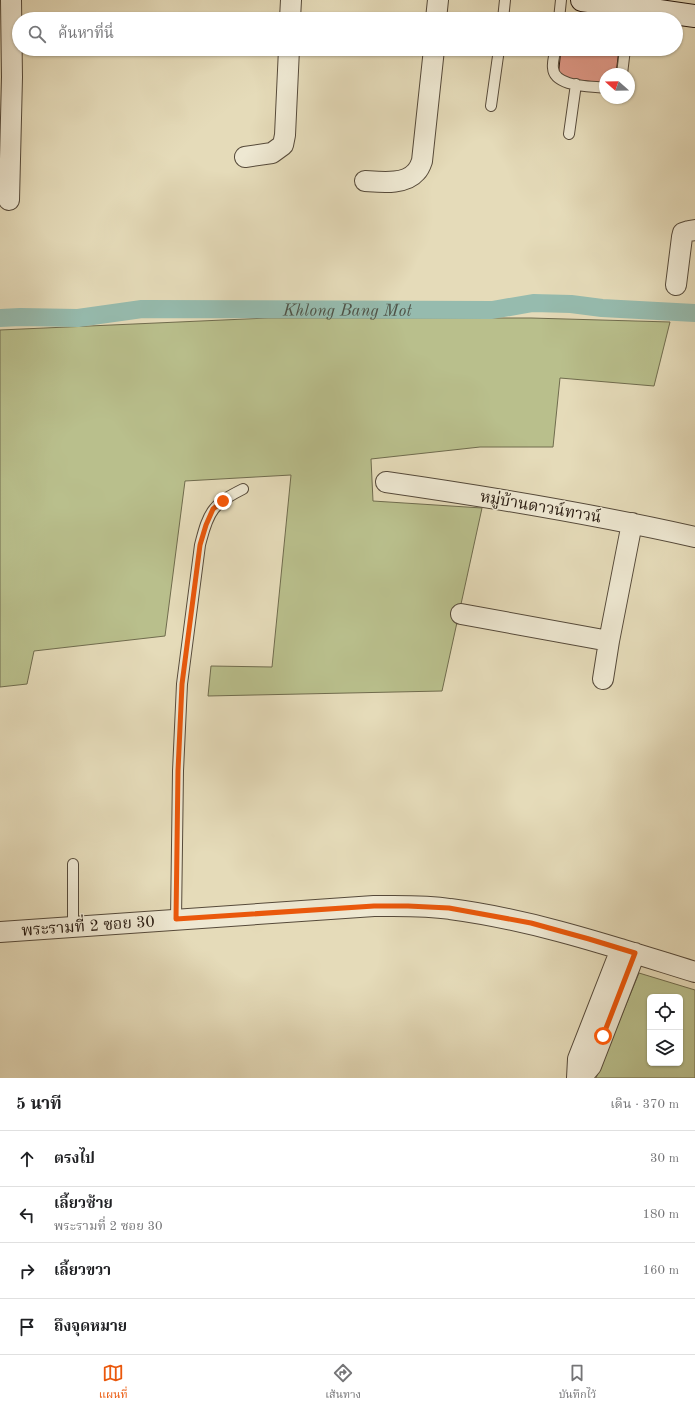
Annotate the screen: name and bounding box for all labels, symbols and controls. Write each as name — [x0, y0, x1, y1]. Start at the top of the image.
search box — [12, 12, 683, 56]
icon: search — [26, 23, 48, 45]
text: ค้นหาที่นี่ — [58, 27, 114, 42]
north arrow — [599, 68, 635, 104]
water label: Khlong Bang Mot — [282, 302, 412, 320]
street label: หมู่บ้านดาวน์ทาวน์ — [479, 486, 603, 528]
route end — [214, 492, 232, 510]
street label: พระรามที่ 2 ซอย 30 — [21, 909, 155, 940]
map controls — [647, 994, 683, 1066]
button: locate — [647, 994, 683, 1030]
route start — [594, 1027, 612, 1045]
button: layers — [647, 1030, 683, 1066]
text: 5 นาที — [16, 1096, 62, 1113]
text: เดิน · 370 m — [610, 1098, 679, 1111]
icon: ahead — [16, 1148, 38, 1170]
text: ตรงไป — [54, 1152, 95, 1167]
text: 30 m — [650, 1152, 679, 1165]
text: เลี้ยวซ้าย — [54, 1197, 113, 1212]
icon: left — [16, 1204, 38, 1226]
text: 180 m — [642, 1208, 679, 1221]
text: พระรามที่ 2 ซอย 30 — [54, 1220, 163, 1233]
icon: right — [16, 1260, 38, 1282]
text: เลี้ยวขวา — [54, 1264, 111, 1279]
text: 160 m — [642, 1264, 679, 1277]
icon: arrive — [16, 1316, 38, 1338]
text: ถึงจุดหมาย — [54, 1320, 127, 1335]
tab: แผนที่ — [99, 1362, 128, 1404]
tab: เส้นทาง — [325, 1362, 361, 1404]
tab: บันทึกไว้ — [559, 1362, 596, 1404]

